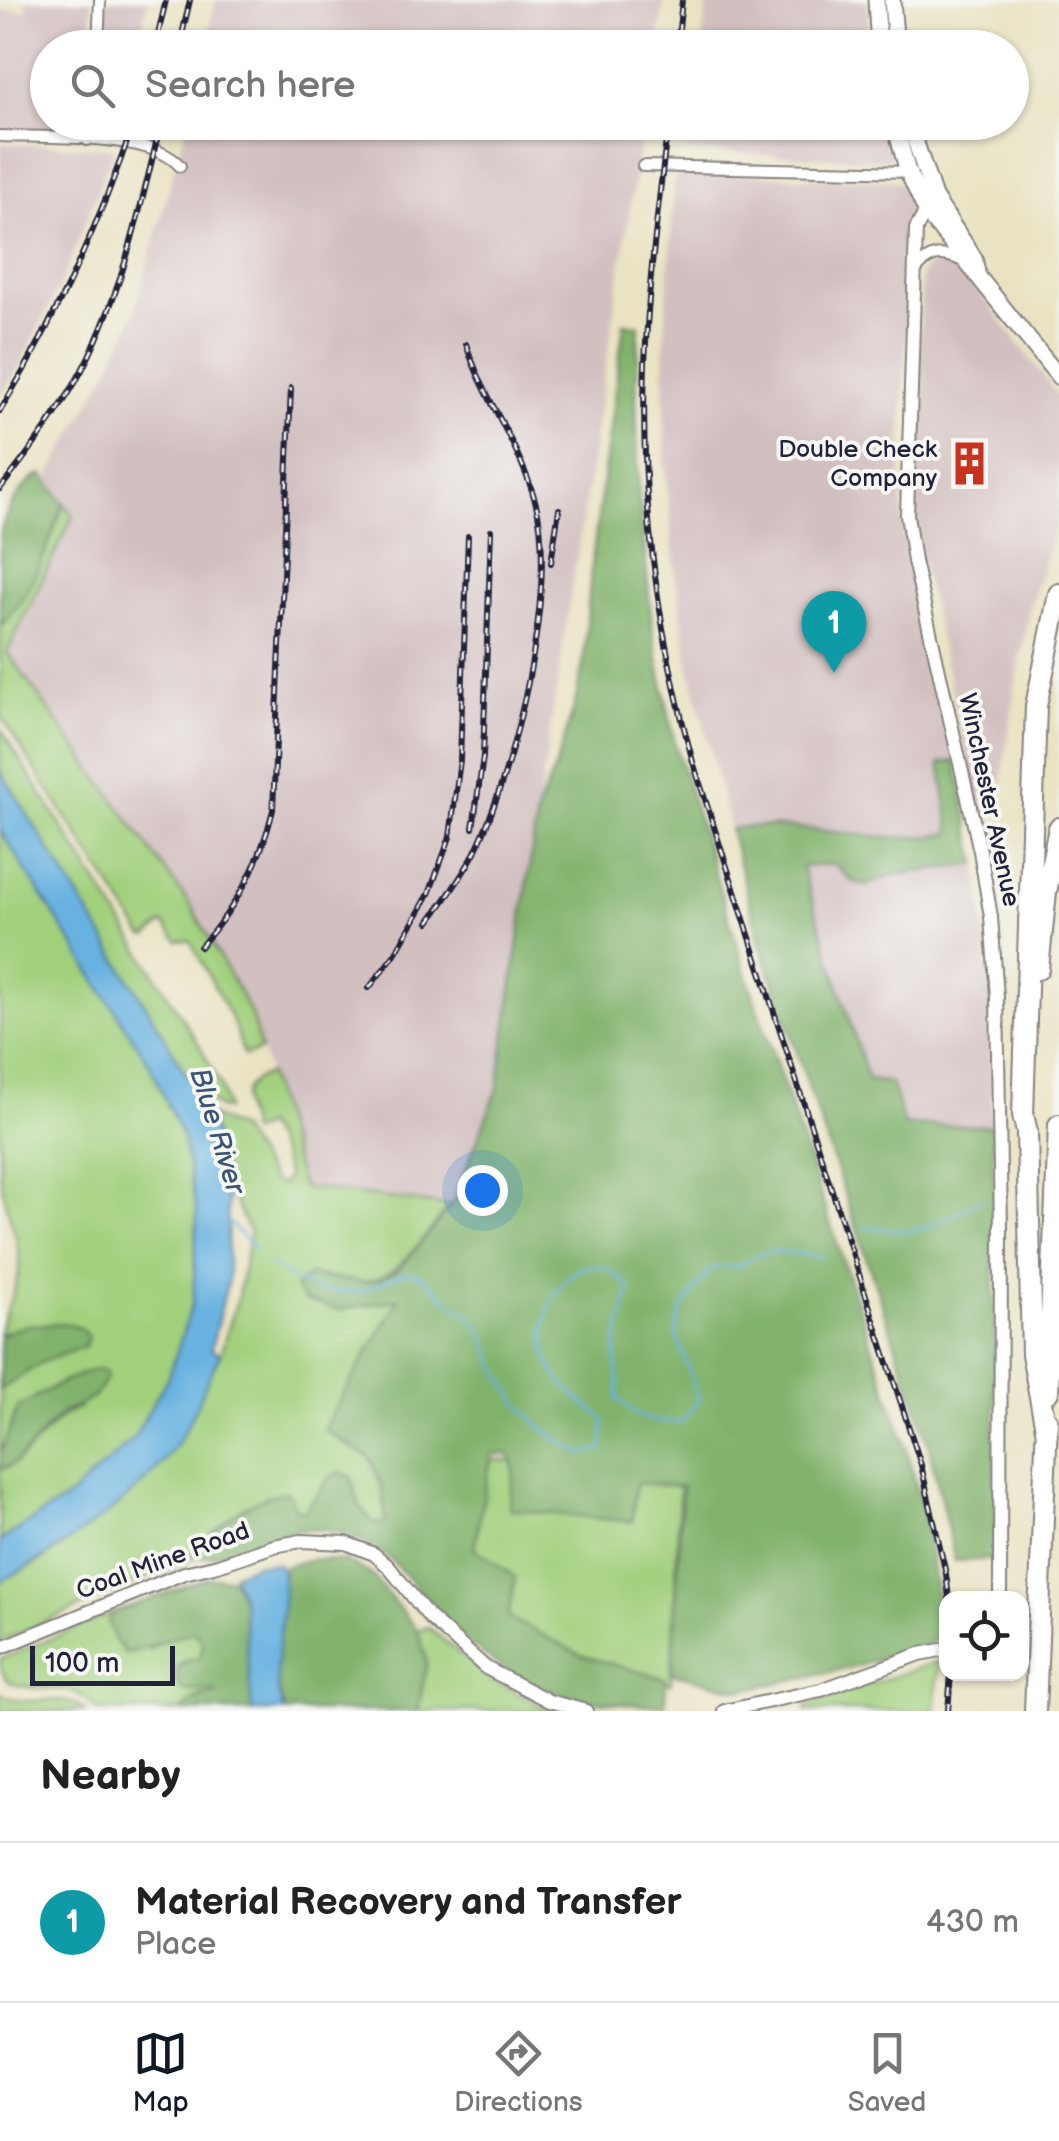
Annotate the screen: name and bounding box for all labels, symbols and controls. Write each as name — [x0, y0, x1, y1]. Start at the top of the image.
search box — [30, 30, 1029, 140]
icon: search — [65, 58, 120, 113]
text: Search here — [145, 63, 356, 108]
place label: Double Check Company — [778, 434, 938, 494]
building icon: Double Check Company — [946, 439, 994, 487]
pin: 1 — [802, 590, 866, 673]
street label: Winchester Avenue — [951, 690, 1027, 910]
water label: Blue River — [182, 1064, 252, 1200]
your location — [457, 1165, 508, 1216]
street label: Coal Mine Road — [72, 1515, 254, 1607]
map controls — [939, 1591, 1029, 1681]
button: locate — [939, 1591, 1029, 1681]
scale bar — [30, 1641, 175, 1686]
text: 100 m — [45, 1647, 119, 1680]
text: Nearby — [40, 1751, 180, 1802]
text: Material Recovery and Transfer — [135, 1880, 682, 1925]
text: 1 — [66, 1903, 79, 1942]
text: 430 m — [926, 1903, 1019, 1942]
text: Place — [135, 1925, 216, 1964]
tab: Map — [133, 2026, 189, 2119]
tab: Directions — [454, 2026, 583, 2119]
tab: Saved — [848, 2026, 926, 2119]

